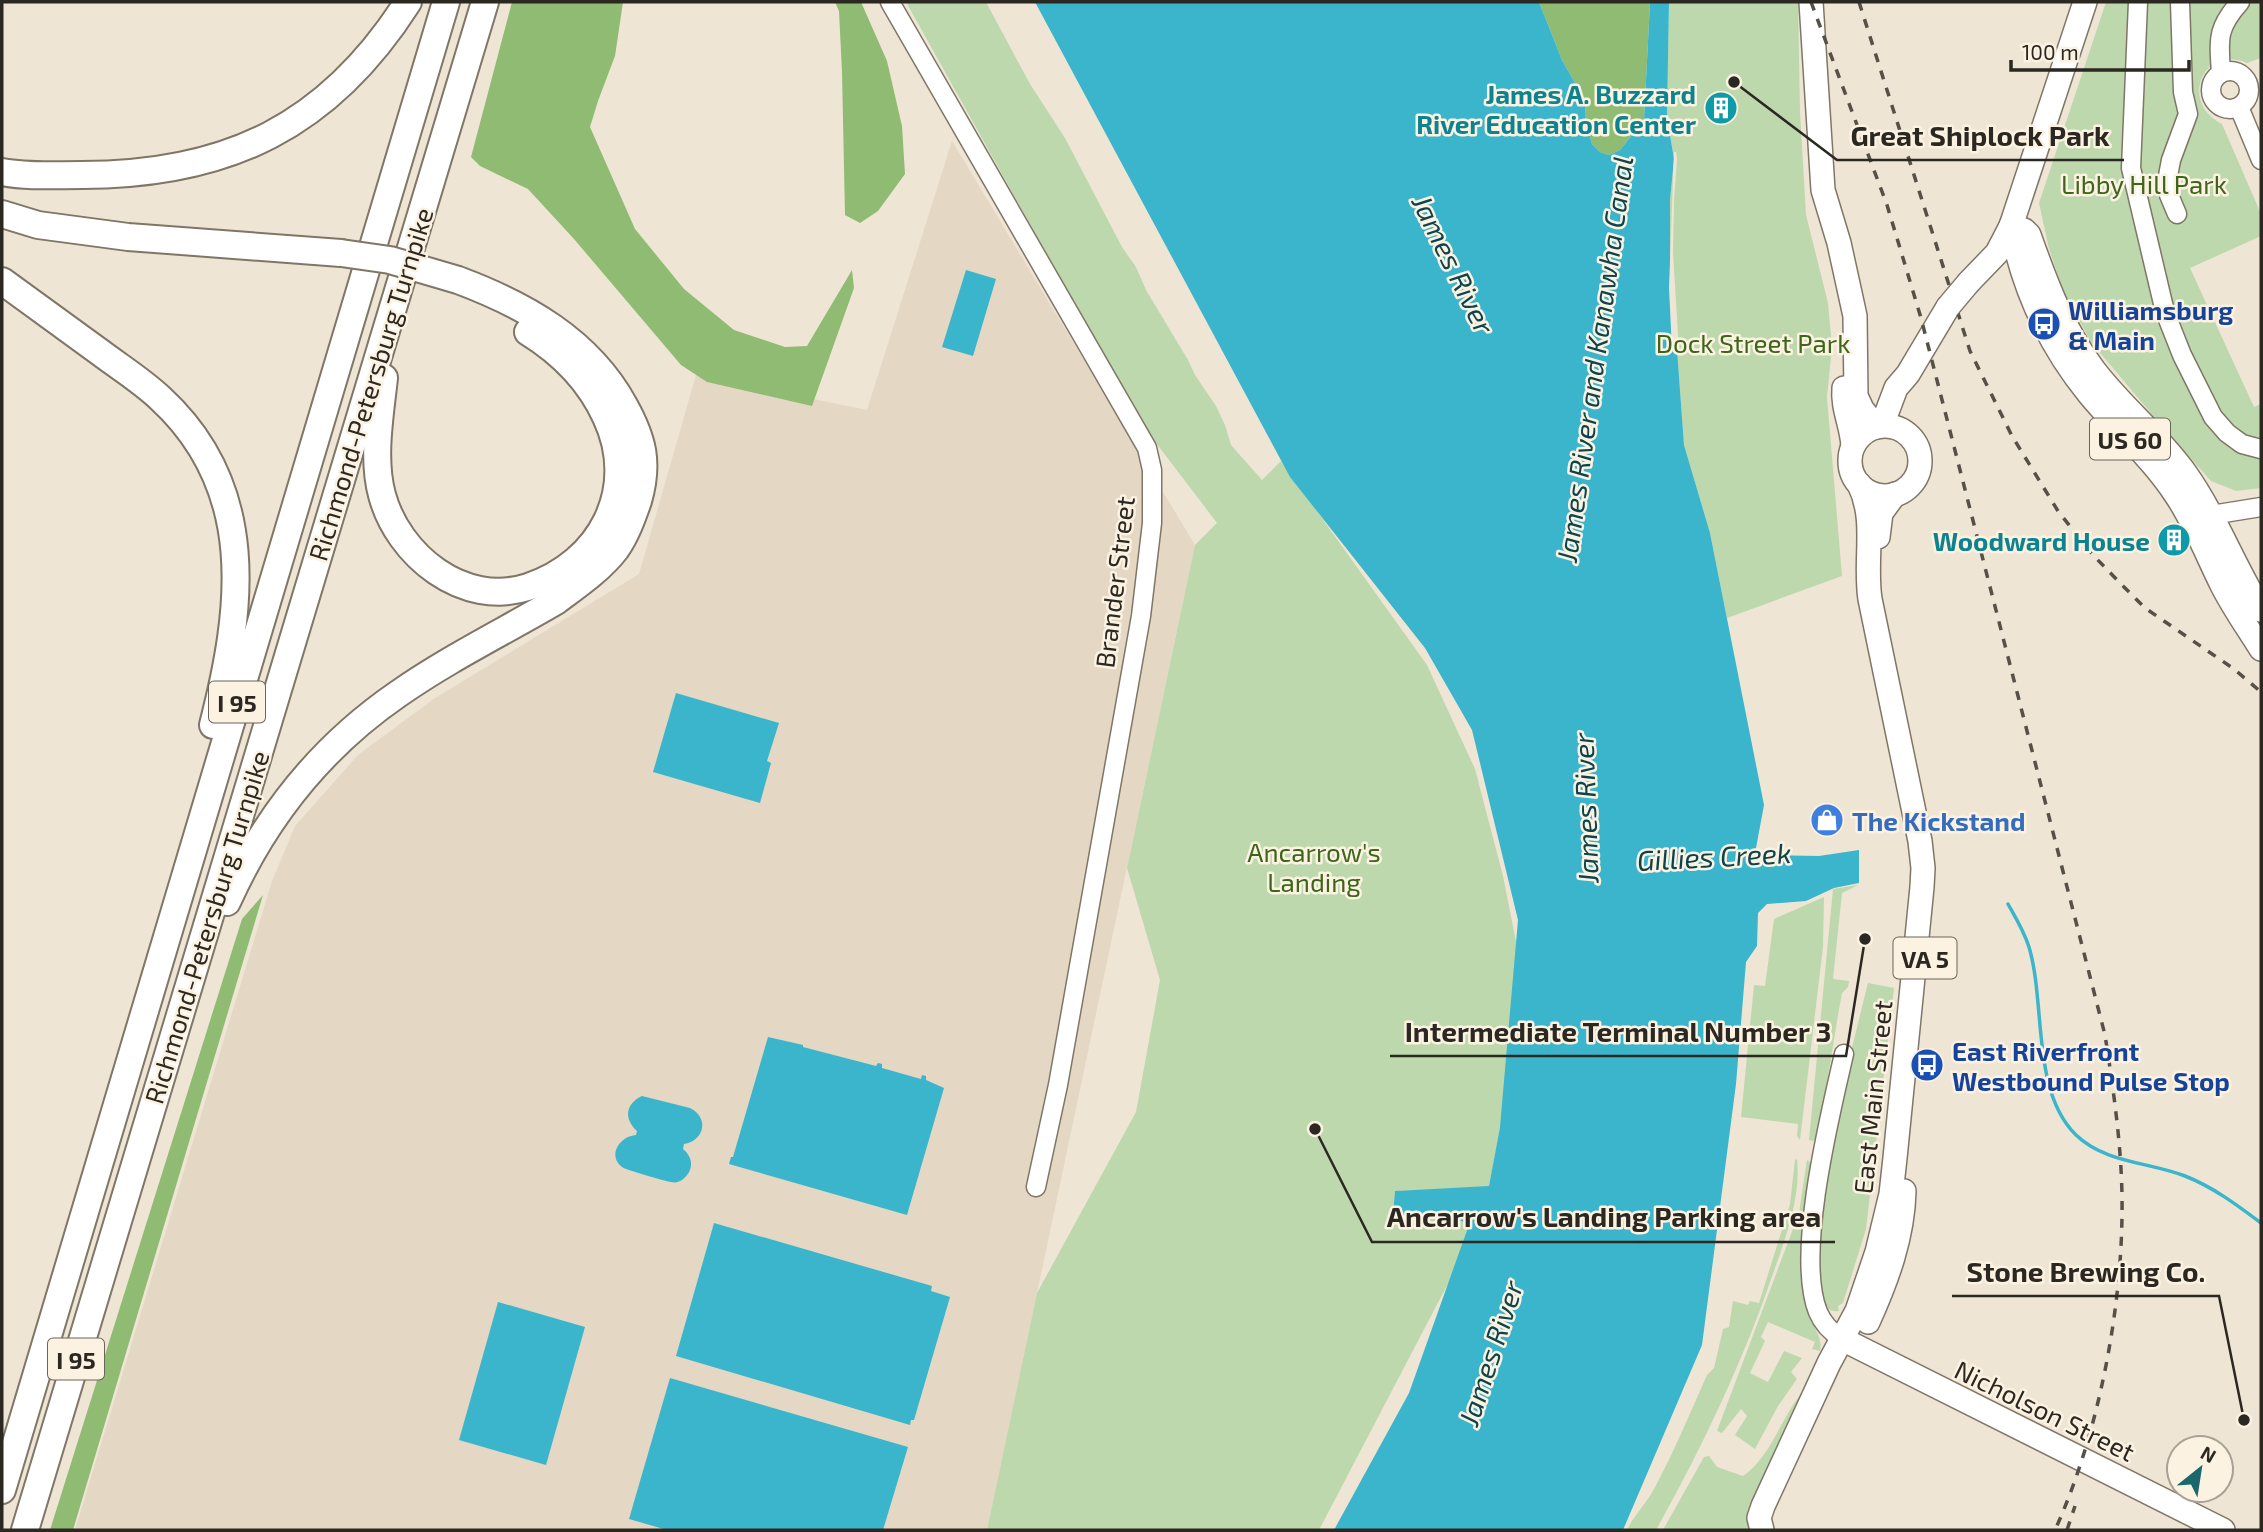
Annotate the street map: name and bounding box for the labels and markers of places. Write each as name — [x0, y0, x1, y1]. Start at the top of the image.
place label: James A. Buzzard River Education Center — [1416, 78, 1696, 139]
building icon: James A. Buzzard River Education Center — [1702, 89, 1740, 127]
callout: Great Shiplock Park — [1837, 111, 2124, 160]
place label: Williamsburg & Main — [2068, 294, 2233, 355]
bus stop icon: Williamsburg & Main — [2025, 305, 2063, 343]
building icon: Woodward House — [2155, 521, 2193, 559]
place label: Woodward House — [1933, 525, 2150, 556]
shop icon: The Kickstand — [1808, 801, 1846, 839]
place label: The Kickstand — [1852, 805, 2025, 836]
callout: Intermediate Terminal Number 3 — [1390, 1007, 1846, 1056]
place label: East Riverfront Westbound Pulse Stop — [1952, 1035, 2230, 1096]
bus stop icon: East Riverfront Westbound Pulse Stop — [1908, 1046, 1946, 1084]
callout: Ancarrow's Landing Parking area — [1372, 1193, 1835, 1242]
callout: Stone Brewing Co. — [1952, 1247, 2219, 1296]

